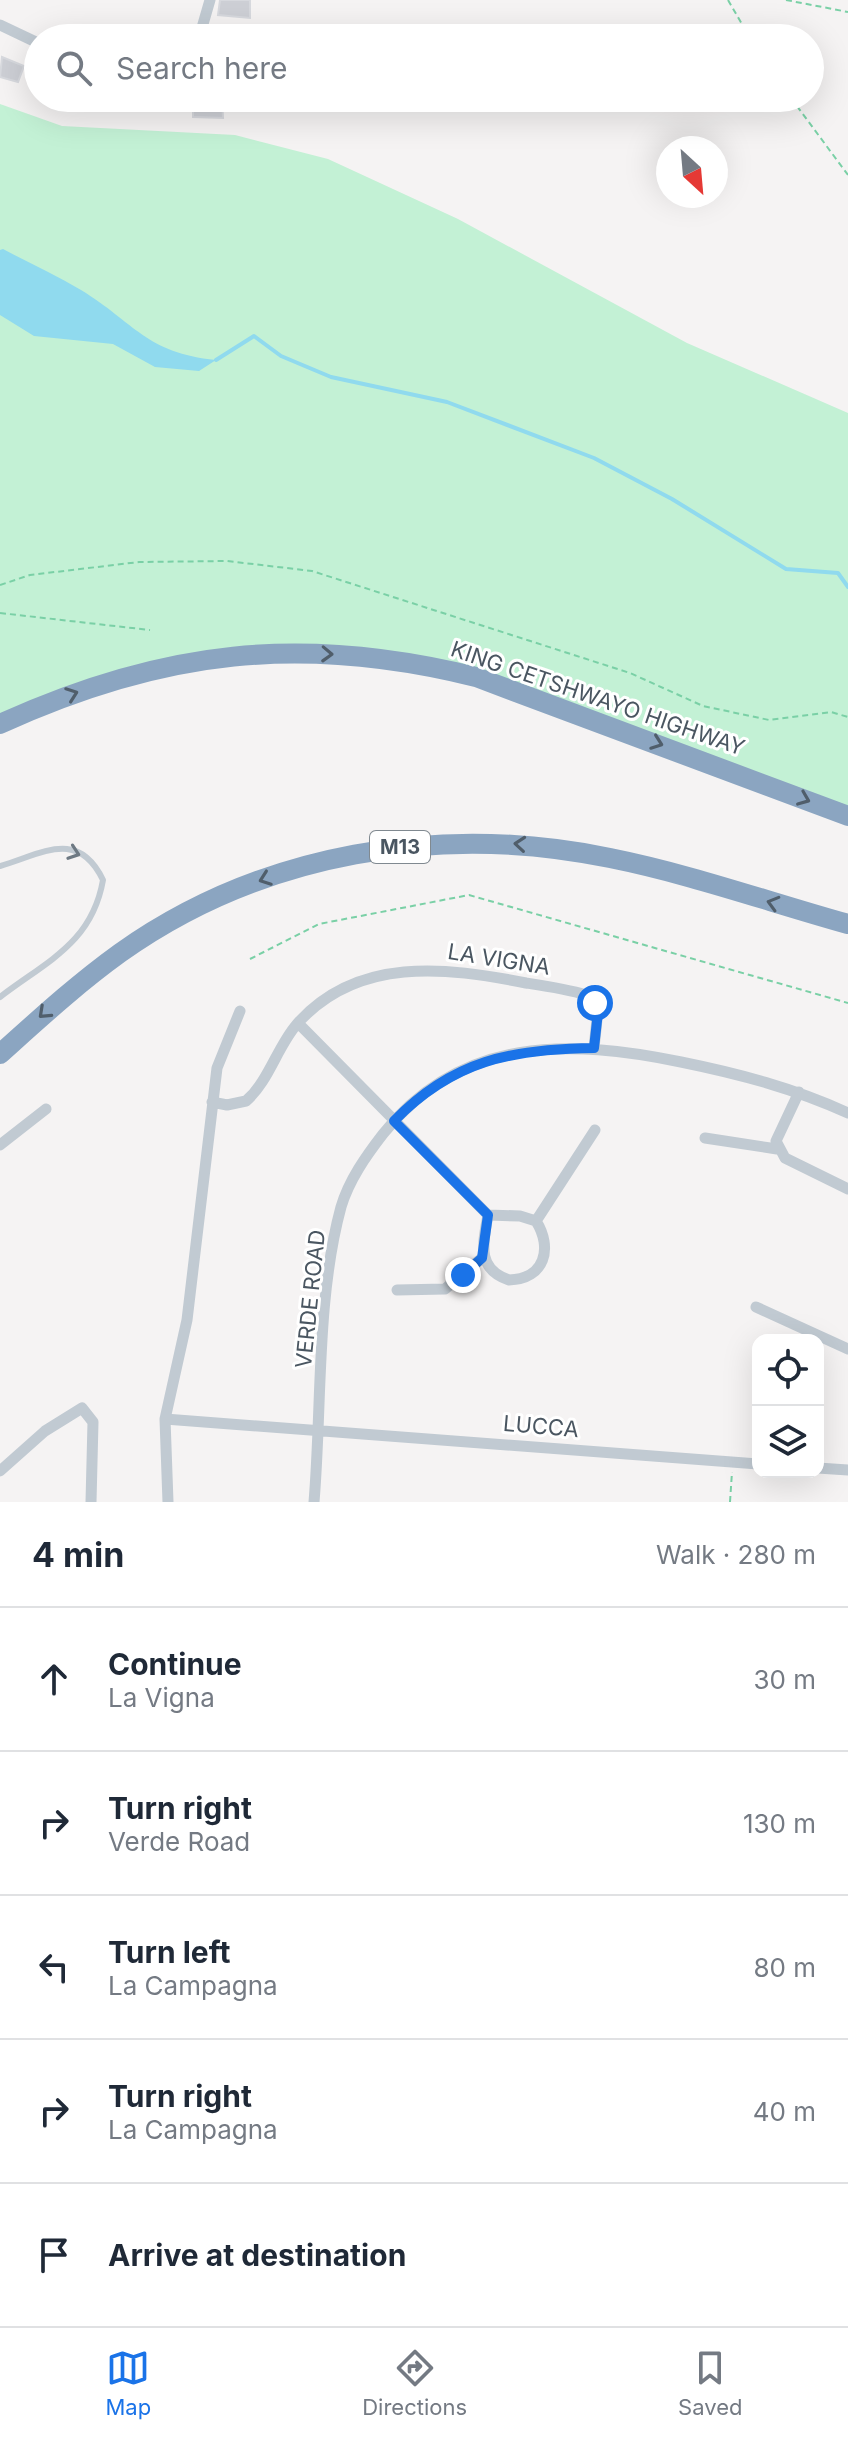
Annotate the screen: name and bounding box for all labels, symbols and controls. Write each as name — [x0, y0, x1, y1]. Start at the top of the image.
search box — [24, 24, 824, 112]
icon: search — [52, 46, 96, 90]
text: Search here — [116, 50, 288, 86]
north arrow — [656, 136, 728, 208]
street label: KING CETSHWAYO HIGHWAY — [448, 635, 748, 761]
one-way arrow — [321, 645, 334, 662]
one-way arrow — [64, 687, 78, 704]
one-way arrow — [649, 733, 663, 749]
one-way arrow — [796, 790, 810, 806]
road number: M13 — [370, 831, 430, 863]
one-way arrow — [513, 836, 526, 853]
one-way arrow — [66, 843, 80, 859]
one-way arrow — [259, 869, 273, 886]
one-way arrow — [767, 896, 780, 912]
street label: LA VIGNA — [446, 938, 552, 980]
route start — [577, 985, 613, 1021]
one-way arrow — [39, 1004, 54, 1018]
street label: VERDE ROAD — [290, 1228, 330, 1370]
route end — [445, 1257, 481, 1293]
map controls — [752, 1334, 824, 1478]
button: locate — [752, 1334, 824, 1406]
button: layers — [752, 1406, 824, 1478]
street label: LUCCA — [502, 1410, 580, 1442]
text: 4 min — [32, 1534, 124, 1575]
text: Walk · 280 m — [656, 1539, 816, 1570]
text: Continue — [108, 1646, 242, 1682]
icon: ahead — [32, 1657, 76, 1701]
text: 30 m — [753, 1664, 816, 1695]
text: La Vigna — [108, 1682, 215, 1713]
text: Turn right — [108, 1790, 252, 1826]
icon: right — [32, 1801, 76, 1845]
text: 130 m — [743, 1808, 816, 1839]
text: Verde Road — [108, 1826, 250, 1857]
text: Turn left — [108, 1934, 230, 1970]
icon: left — [32, 1945, 76, 1989]
text: 80 m — [753, 1952, 816, 1983]
text: La Campagna — [108, 1970, 278, 2001]
text: Turn right — [108, 2078, 252, 2114]
icon: right — [32, 2089, 76, 2133]
text: 40 m — [753, 2096, 816, 2127]
text: La Campagna — [108, 2114, 278, 2145]
icon: arrive — [32, 2233, 76, 2277]
text: Arrive at destination — [108, 2237, 406, 2273]
tab: Map — [106, 2346, 151, 2420]
tab: Directions — [362, 2346, 467, 2420]
tab: Saved — [678, 2346, 742, 2420]

